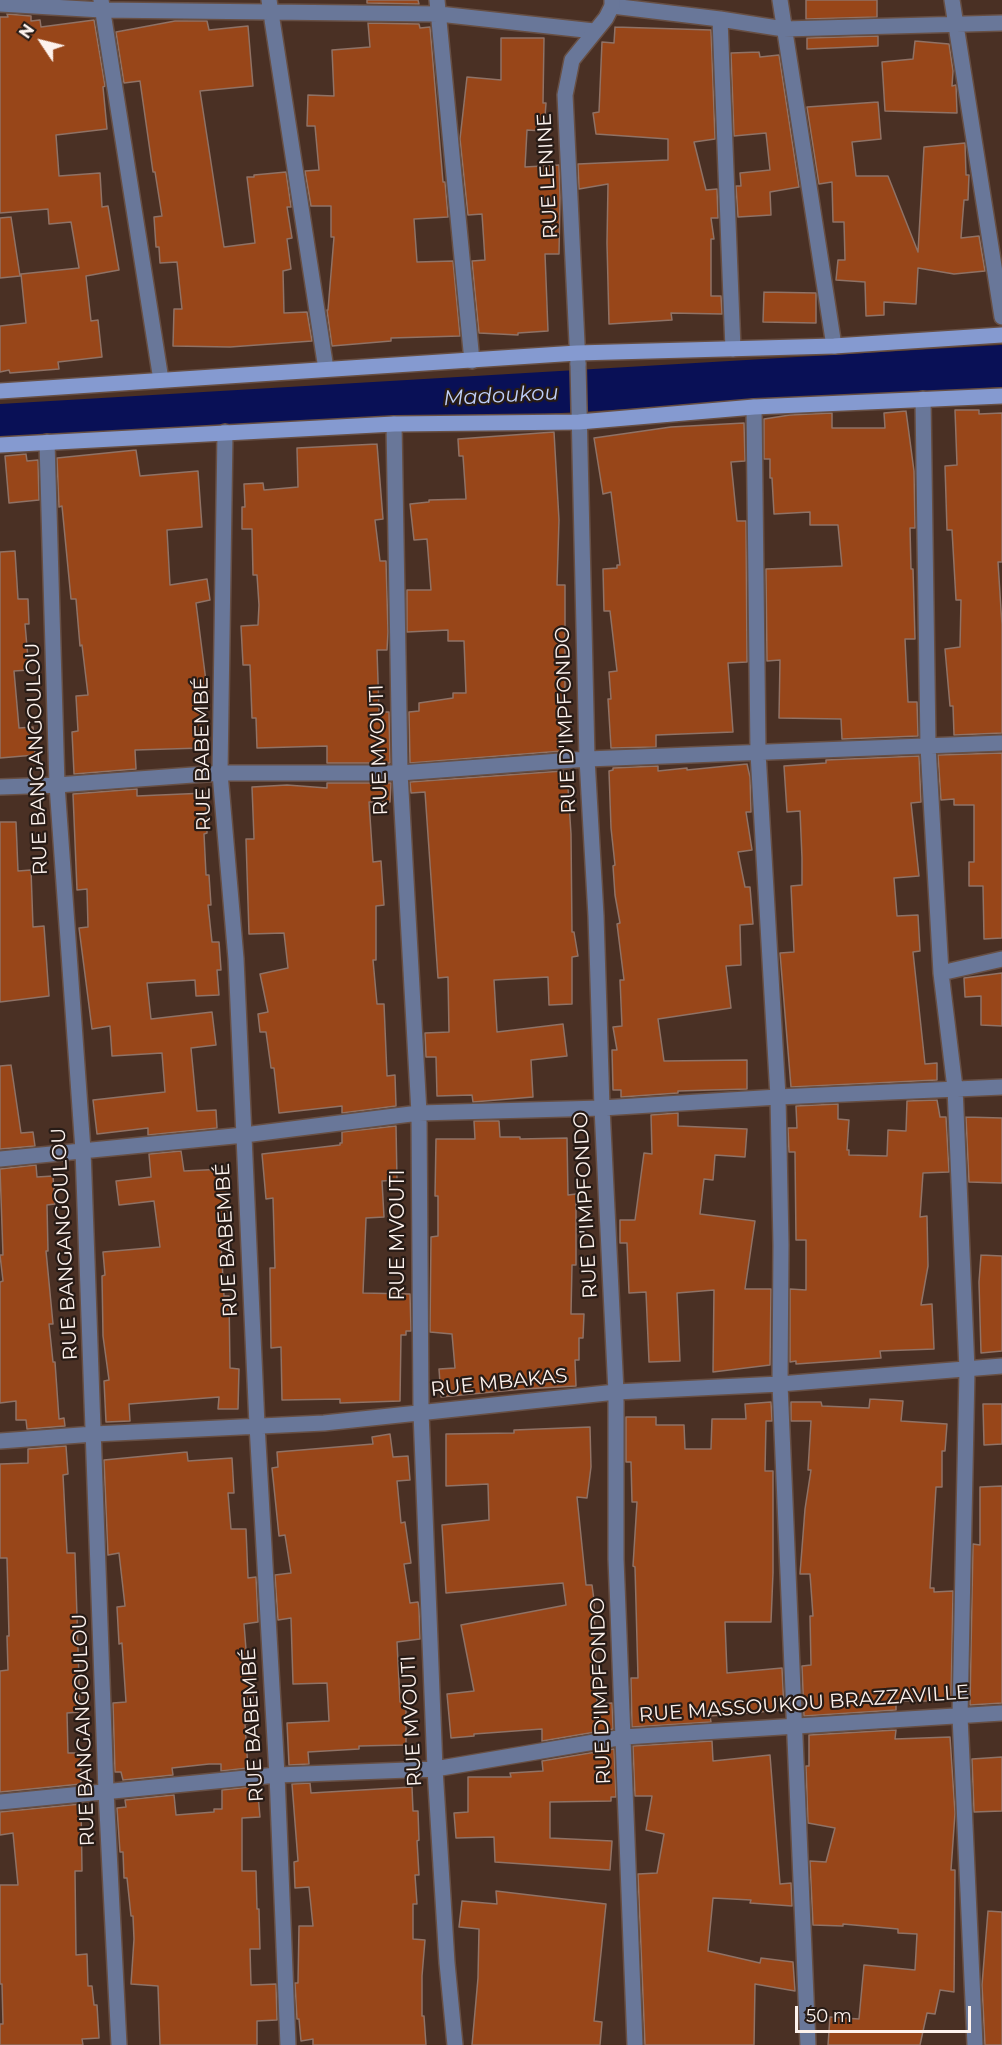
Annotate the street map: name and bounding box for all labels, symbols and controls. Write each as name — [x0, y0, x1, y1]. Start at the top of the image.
north arrow — [12, 12, 72, 72]
text: N — [15, 21, 38, 42]
street label: RUE LENINE — [533, 112, 563, 240]
water label: Madoukou — [443, 380, 559, 412]
street label: RUE D'IMPFONDO — [551, 626, 581, 814]
street label: RUE BANGANGOULOU — [21, 642, 53, 876]
street label: RUE BABEMBÉ — [190, 677, 216, 831]
street label: RUE MVOUTI — [365, 684, 393, 816]
street label: RUE D'IMPFONDO — [569, 1111, 603, 1299]
street label: RUE BANGANGOULOU — [47, 1127, 83, 1361]
street label: RUE BABEMBÉ — [211, 1162, 243, 1318]
street label: RUE MVOUTI — [386, 1169, 410, 1301]
street label: RUE MBAKAS — [429, 1364, 569, 1402]
street label: RUE D'IMPFONDO — [586, 1597, 616, 1785]
street label: RUE BANGANGOULOU — [68, 1613, 100, 1847]
street label: RUE BABEMBÉ — [237, 1647, 269, 1803]
street label: RUE MVOUTI — [397, 1655, 427, 1787]
street label: RUE MASSOUKOU BRAZZAVILLE — [638, 1680, 970, 1728]
scale bar — [798, 1994, 974, 2032]
text: 50 m — [806, 2005, 852, 2027]

